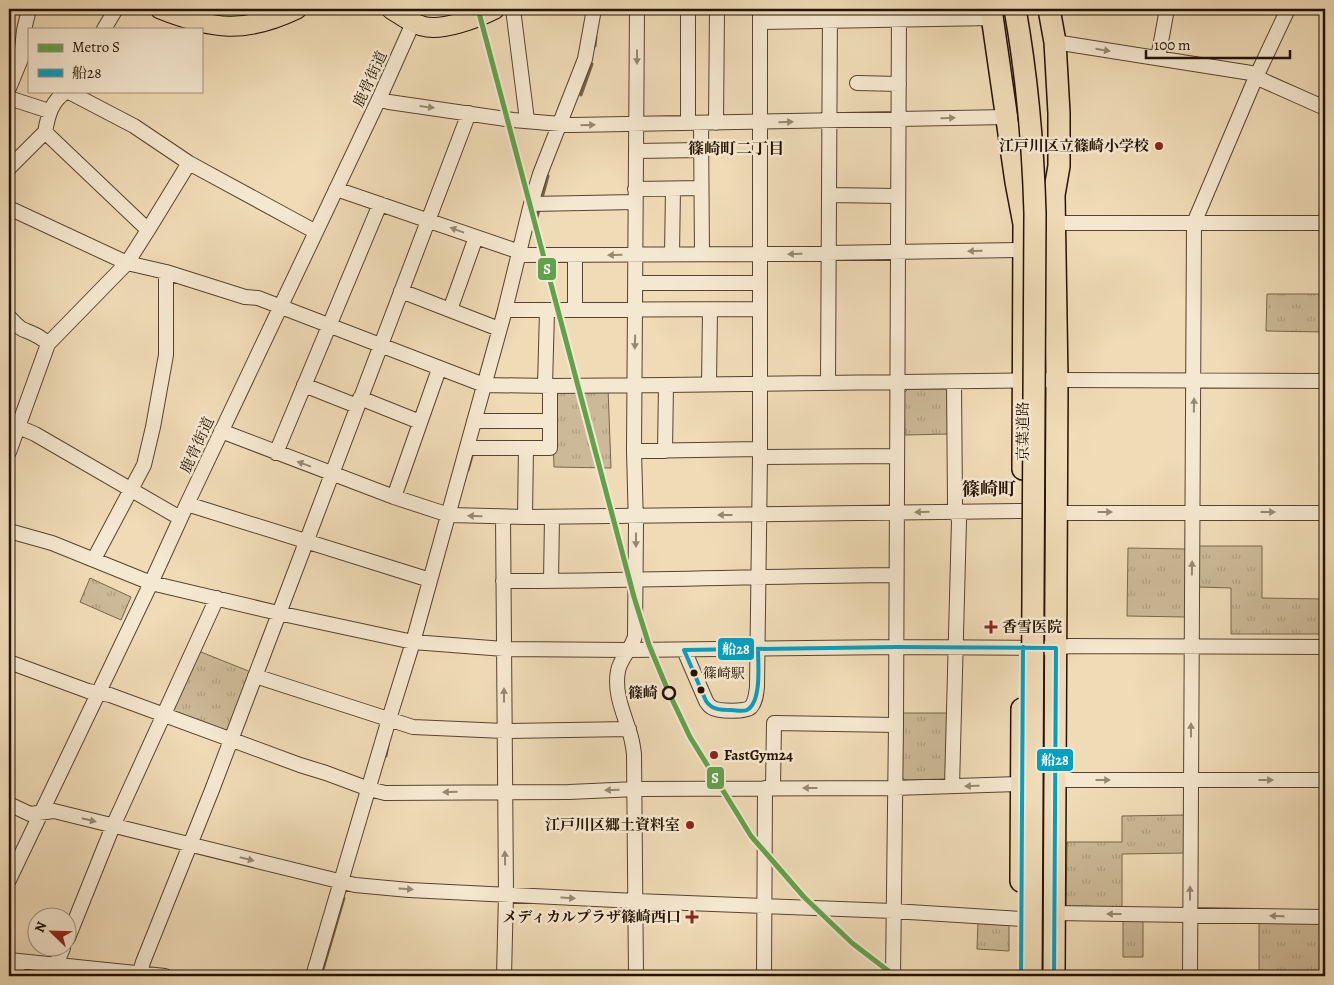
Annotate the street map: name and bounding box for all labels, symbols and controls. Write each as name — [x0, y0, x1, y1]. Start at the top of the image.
legend — [28, 28, 202, 92]
scale bar — [1146, 28, 1290, 60]
text: 100 m — [1154, 35, 1191, 55]
text: Metro S — [72, 37, 120, 57]
one-way arrow — [1095, 46, 1111, 54]
street label: 鹿骨街道 — [348, 48, 392, 110]
one-way arrow — [632, 50, 640, 66]
text: 船28 — [72, 63, 101, 83]
one-way arrow — [419, 103, 435, 111]
one-way arrow — [940, 114, 956, 122]
one-way arrow — [778, 118, 794, 126]
one-way arrow — [580, 121, 596, 129]
place label: 江戸川区立篠崎小学校 — [999, 136, 1149, 156]
district label: 篠崎町二丁目 — [688, 138, 784, 160]
marker: 江戸川区立篠崎小学校 — [1153, 140, 1165, 152]
one-way arrow — [449, 226, 464, 234]
one-way arrow — [966, 247, 982, 255]
one-way arrow — [786, 250, 802, 258]
one-way arrow — [606, 251, 622, 259]
line badge: S — [537, 257, 557, 281]
text: S — [543, 260, 551, 279]
one-way arrow — [631, 335, 639, 351]
one-way arrow — [1190, 397, 1198, 413]
street label: 京葉道路 — [1013, 401, 1033, 461]
street label: 鹿骨街道 — [175, 414, 219, 476]
one-way arrow — [296, 460, 311, 468]
district label: 篠崎町 — [962, 477, 1016, 501]
one-way arrow — [1097, 508, 1113, 516]
one-way arrow — [1260, 508, 1276, 516]
one-way arrow — [914, 509, 930, 517]
one-way arrow — [717, 511, 733, 519]
one-way arrow — [467, 512, 483, 520]
one-way arrow — [632, 532, 640, 548]
one-way arrow — [1188, 559, 1196, 575]
place label: 香雪医院 — [1002, 617, 1062, 637]
marker: 香雪医院 — [984, 620, 998, 634]
line badge: 船28 — [717, 637, 755, 661]
text: 船28 — [722, 640, 750, 659]
place label: 篠崎駅 — [703, 664, 745, 683]
marker: 篠崎駅 — [689, 668, 699, 678]
place label: 篠崎 — [628, 683, 658, 703]
unlabelled marker — [696, 685, 706, 695]
marker: 篠崎 — [662, 686, 676, 700]
one-way arrow — [500, 687, 508, 703]
one-way arrow — [1187, 722, 1195, 738]
place label: FastGym24 — [724, 745, 793, 765]
line badge: 船28 — [1036, 748, 1074, 772]
marker: FastGym24 — [708, 749, 720, 761]
text: 船28 — [1041, 751, 1069, 770]
line badge: S — [706, 766, 725, 790]
text: S — [711, 769, 719, 788]
one-way arrow — [1096, 776, 1112, 784]
one-way arrow — [1258, 776, 1274, 784]
one-way arrow — [964, 782, 980, 790]
one-way arrow — [801, 784, 817, 792]
one-way arrow — [604, 786, 620, 794]
one-way arrow — [442, 788, 458, 796]
place label: 江戸川区郷土資料室 — [545, 815, 680, 835]
one-way arrow — [81, 816, 97, 824]
marker: 江戸川区郷土資料室 — [684, 819, 696, 831]
one-way arrow — [501, 849, 509, 865]
one-way arrow — [239, 855, 254, 863]
one-way arrow — [1186, 884, 1194, 900]
one-way arrow — [398, 886, 414, 894]
one-way arrow — [560, 894, 576, 902]
place label: メディカルプラザ篠崎西口 — [502, 907, 681, 927]
north arrow — [28, 908, 78, 958]
marker: メディカルプラザ篠崎西口 — [685, 910, 699, 924]
one-way arrow — [1106, 910, 1122, 918]
one-way arrow — [1268, 912, 1284, 920]
text: N — [30, 919, 51, 936]

